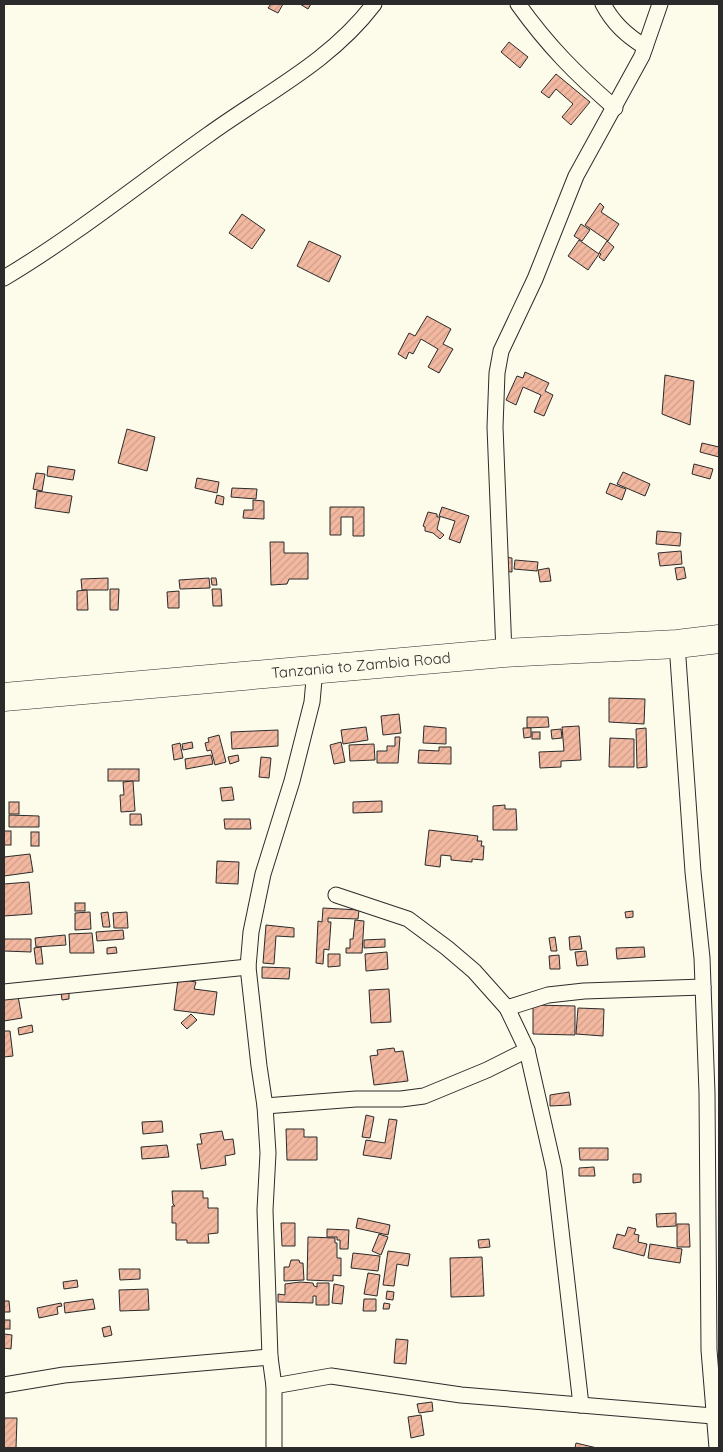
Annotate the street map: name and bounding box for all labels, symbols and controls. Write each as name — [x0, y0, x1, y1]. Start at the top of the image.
street label: Tanzania to Zambia Road — [271, 648, 451, 682]

